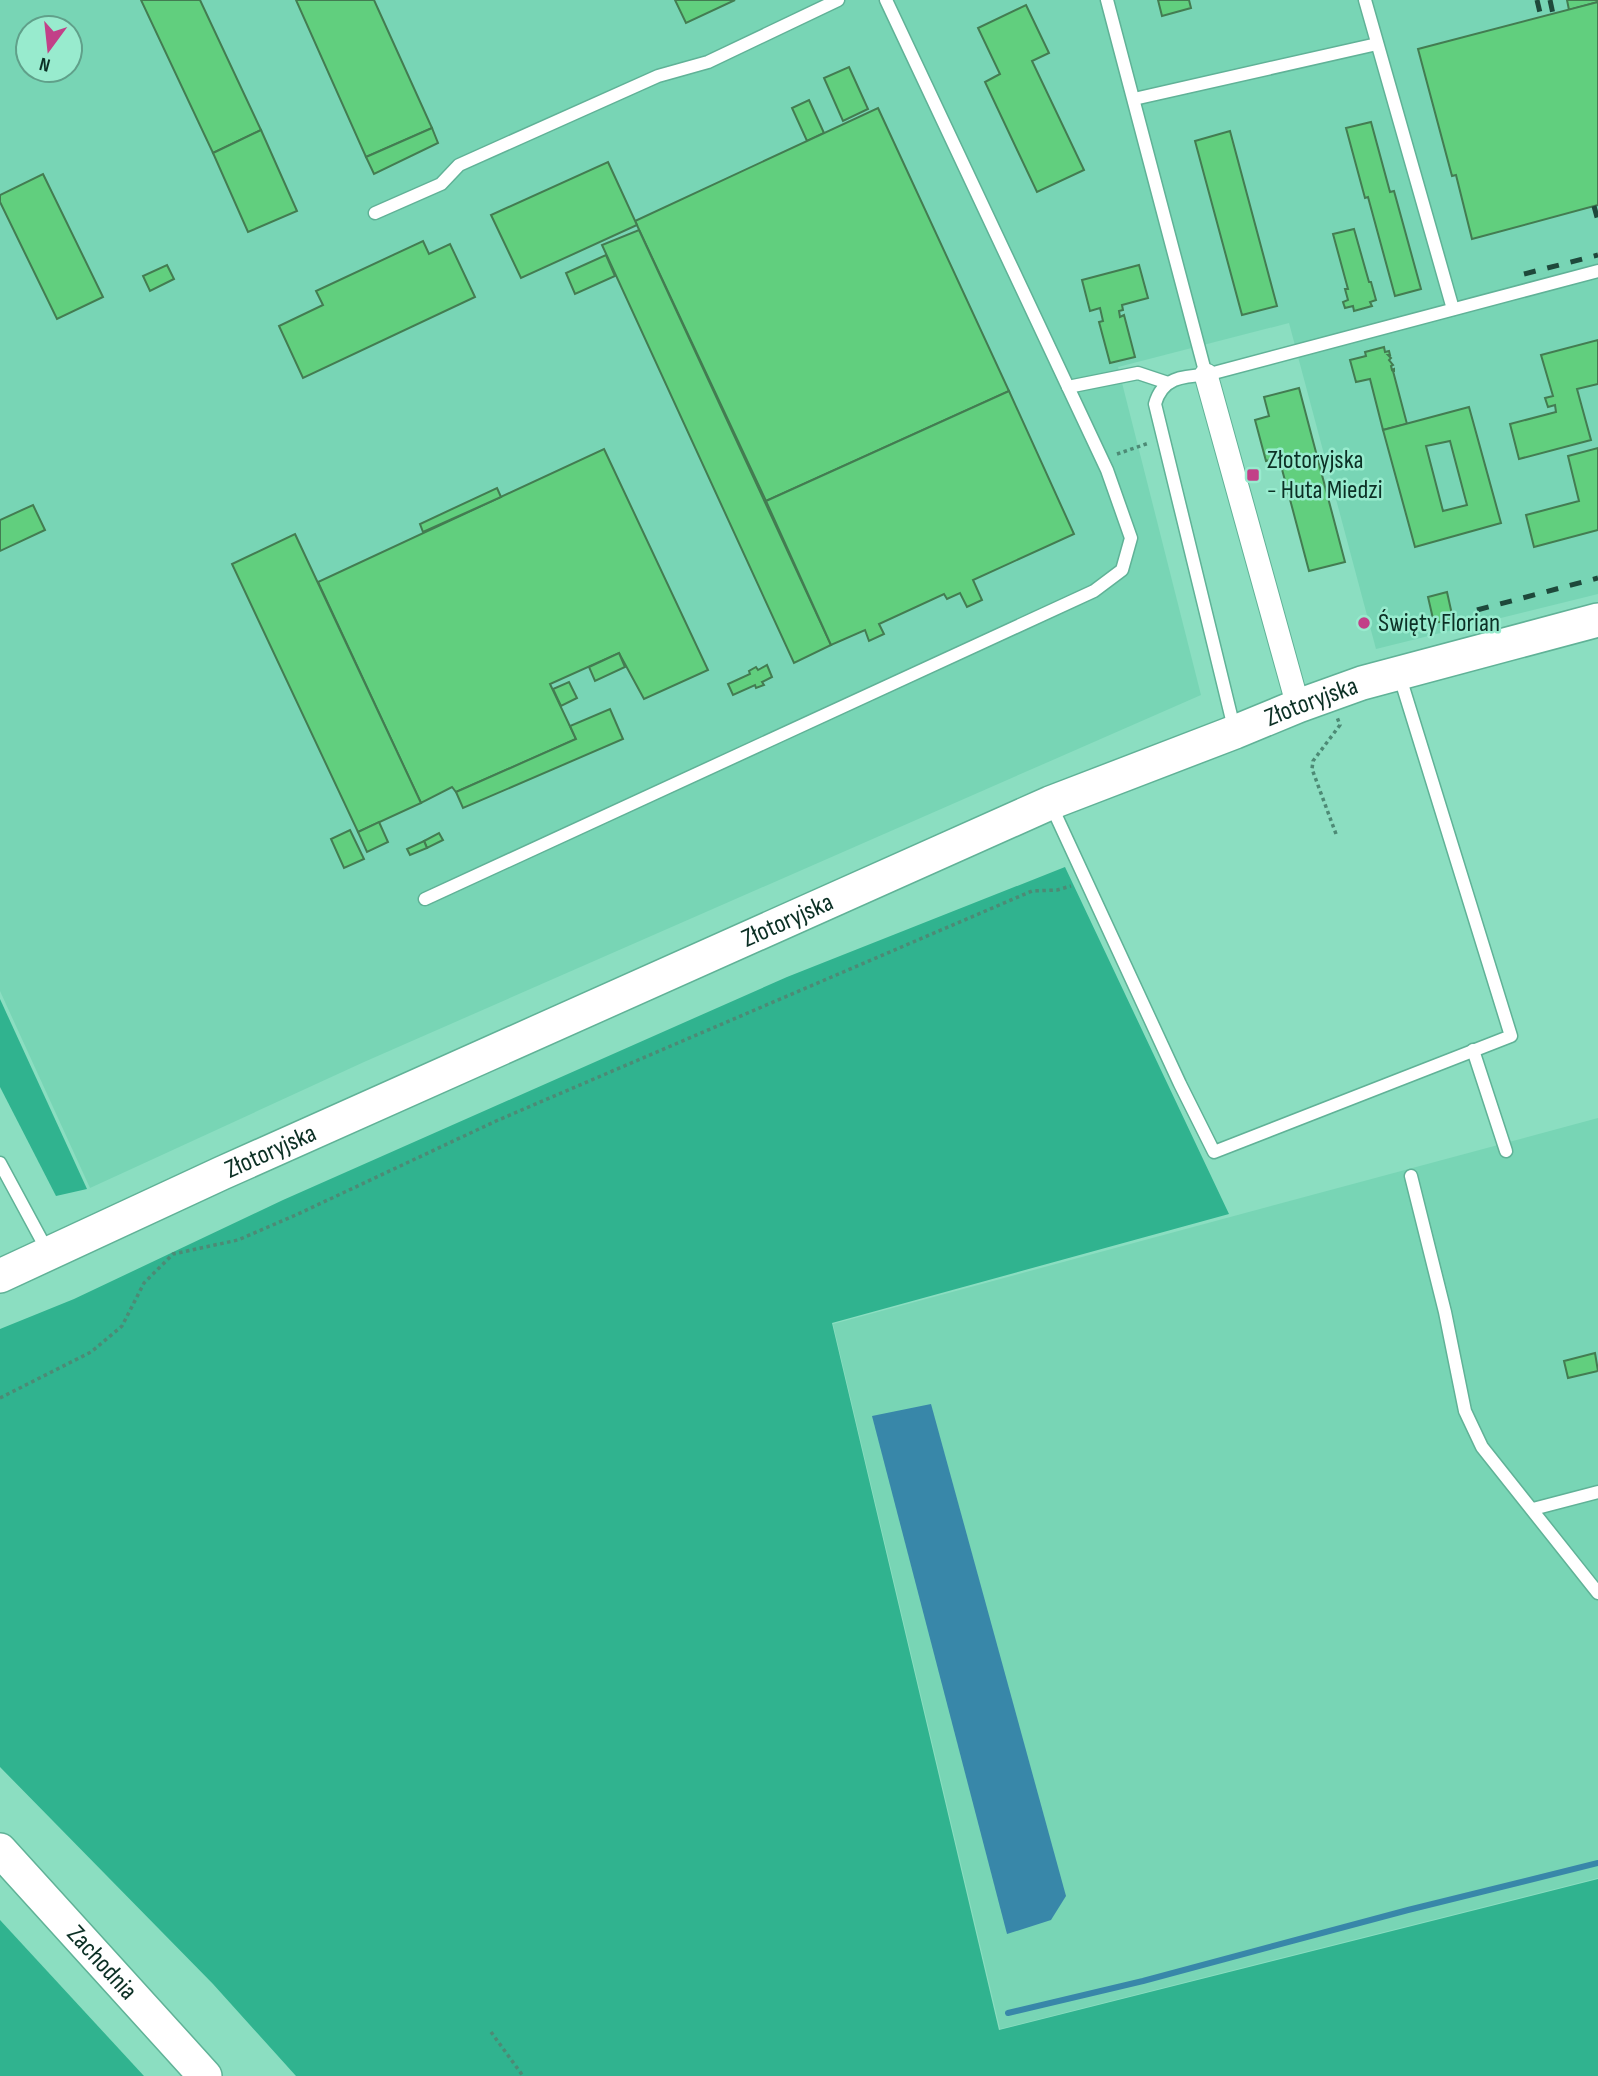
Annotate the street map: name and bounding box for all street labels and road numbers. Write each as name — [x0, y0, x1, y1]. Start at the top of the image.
street label: Złotoryjska — [1260, 670, 1362, 733]
street label: Złotoryjska — [737, 886, 838, 954]
street label: Złotoryjska — [220, 1117, 321, 1185]
street label: Zachodnia — [61, 1919, 144, 2006]

